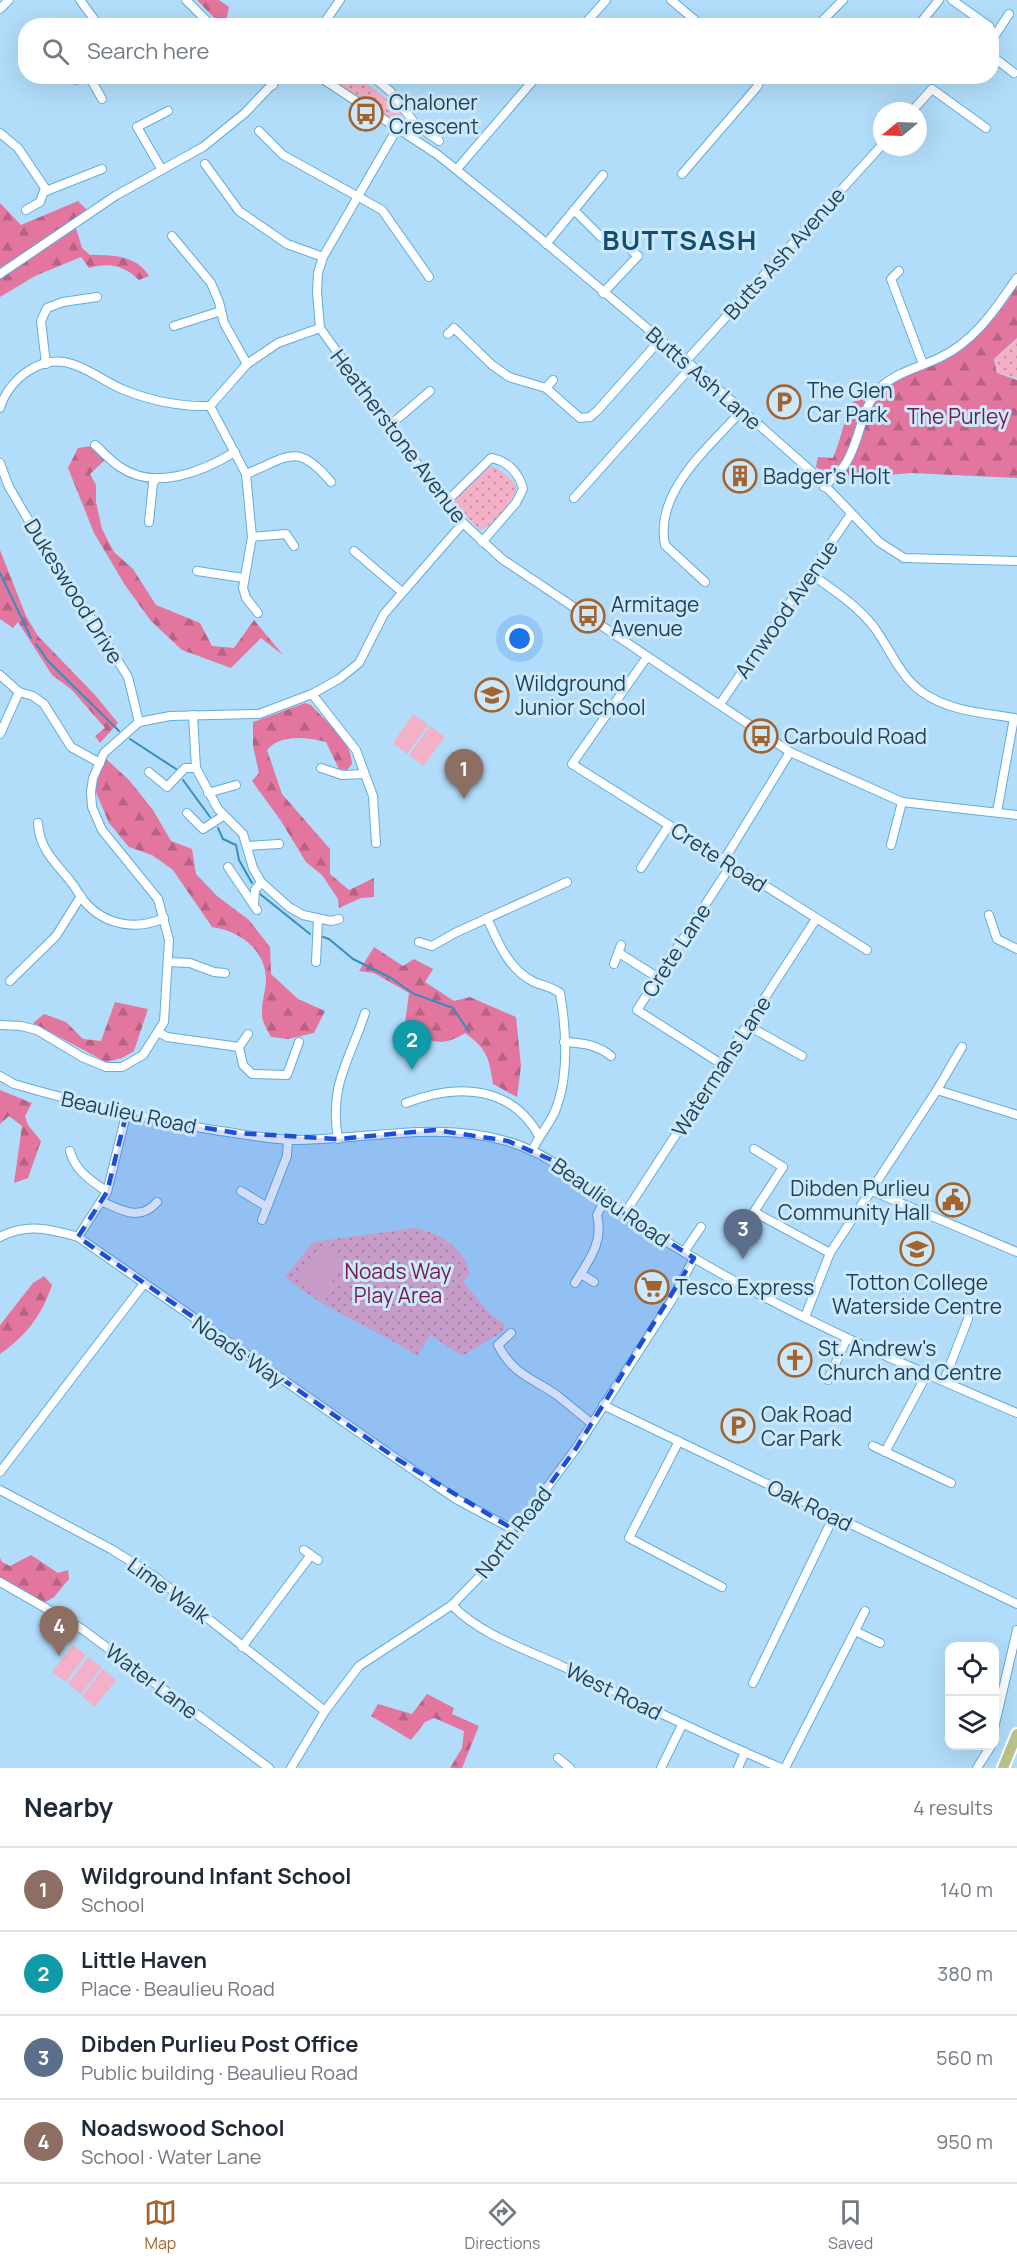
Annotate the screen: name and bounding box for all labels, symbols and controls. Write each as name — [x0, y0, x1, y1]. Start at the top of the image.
search box — [18, 18, 999, 84]
icon: search — [39, 35, 72, 68]
text: Search here — [87, 36, 209, 66]
place label: Chaloner Crescent — [389, 88, 479, 140]
bus stop icon: Chaloner Crescent — [348, 96, 384, 132]
north arrow — [873, 102, 927, 156]
street label: Butts Ash Avenue — [717, 181, 851, 325]
district label: BUTTSASH — [602, 221, 758, 258]
street label: Butts Ash Lane — [640, 320, 768, 436]
street label: Heatherstone Avenue — [324, 343, 474, 529]
place label: The Glen Car Park — [807, 376, 893, 428]
parking icon: The Glen Car Park — [766, 384, 802, 420]
park label: The Purley — [907, 402, 1009, 430]
building icon: Badger's Holt — [722, 458, 758, 494]
place label: Badger's Holt — [763, 462, 891, 490]
street label: Dukeswood Drive — [18, 513, 130, 669]
street label: Arnwood Avenue — [728, 534, 844, 684]
place label: Armitage Avenue — [611, 590, 699, 642]
bus stop icon: Armitage Avenue — [570, 598, 606, 634]
your location — [505, 624, 534, 653]
place label: Wildground Junior School — [515, 669, 646, 721]
school or university icon: Wildground Junior School — [474, 677, 510, 713]
bus stop icon: Carbould Road — [743, 718, 779, 754]
place label: Carbould Road — [784, 722, 927, 750]
pin: 1 — [444, 750, 484, 799]
street label: Crete Road — [666, 816, 772, 898]
street label: Crete Lane — [635, 898, 717, 1002]
street label: Watermans Lane — [665, 990, 777, 1142]
pin: 2 — [392, 1020, 432, 1070]
street label: Beaulieu Road — [59, 1084, 199, 1140]
street label: Beaulieu Road — [547, 1151, 675, 1253]
place label: Dibden Purlieu Community Hall — [778, 1174, 930, 1226]
public building icon: Dibden Purlieu Community Hall — [935, 1182, 971, 1218]
pin: 3 — [724, 1210, 762, 1259]
school or university icon: Totton College Waterside Centre — [899, 1231, 935, 1267]
park label: Noads Way Play Area — [345, 1257, 451, 1309]
place label: Totton College Waterside Centre — [832, 1268, 1002, 1320]
supermarket icon: Tesco Express — [634, 1269, 670, 1305]
place label: Tesco Express — [675, 1273, 814, 1301]
street label: Noads Way — [187, 1309, 291, 1393]
place label: St. Andrew's Church and Centre — [818, 1334, 1002, 1386]
church icon: St. Andrew's Church and Centre — [777, 1342, 813, 1378]
place label: Oak Road Car Park — [761, 1400, 852, 1452]
parking icon: Oak Road Car Park — [720, 1408, 756, 1444]
street label: Oak Road — [763, 1472, 857, 1538]
street label: North Road — [468, 1480, 558, 1584]
street label: Lime Walk — [122, 1551, 216, 1630]
pin: 4 — [40, 1606, 78, 1656]
street label: Water Lane — [100, 1637, 204, 1725]
map controls — [945, 1642, 999, 1750]
button: locate — [945, 1642, 999, 1696]
street label: West Road — [561, 1656, 667, 1726]
button: layers — [945, 1696, 999, 1750]
text: Nearby — [24, 1789, 113, 1825]
text: 4 results — [913, 1794, 993, 1821]
text: Wildground Infant School — [81, 1861, 351, 1891]
text: 1 — [39, 1876, 48, 1903]
text: 140 m — [940, 1876, 993, 1903]
text: School — [81, 1891, 145, 1918]
text: Little Haven — [81, 1945, 207, 1975]
text: 2 — [38, 1960, 49, 1987]
text: 380 m — [937, 1960, 993, 1987]
text: Place · Beaulieu Road — [81, 1975, 275, 2002]
text: Dibden Purlieu Post Office — [81, 2029, 358, 2059]
text: 3 — [38, 2044, 49, 2071]
text: 560 m — [936, 2044, 993, 2071]
text: Public building · Beaulieu Road — [81, 2059, 358, 2086]
text: Noadswood School — [81, 2113, 285, 2143]
text: 4 — [37, 2128, 50, 2155]
text: 950 m — [936, 2128, 993, 2155]
text: School · Water Lane — [81, 2143, 261, 2170]
tab: Map — [144, 2196, 177, 2254]
tab: Directions — [465, 2196, 540, 2254]
tab: Saved — [828, 2196, 873, 2254]

